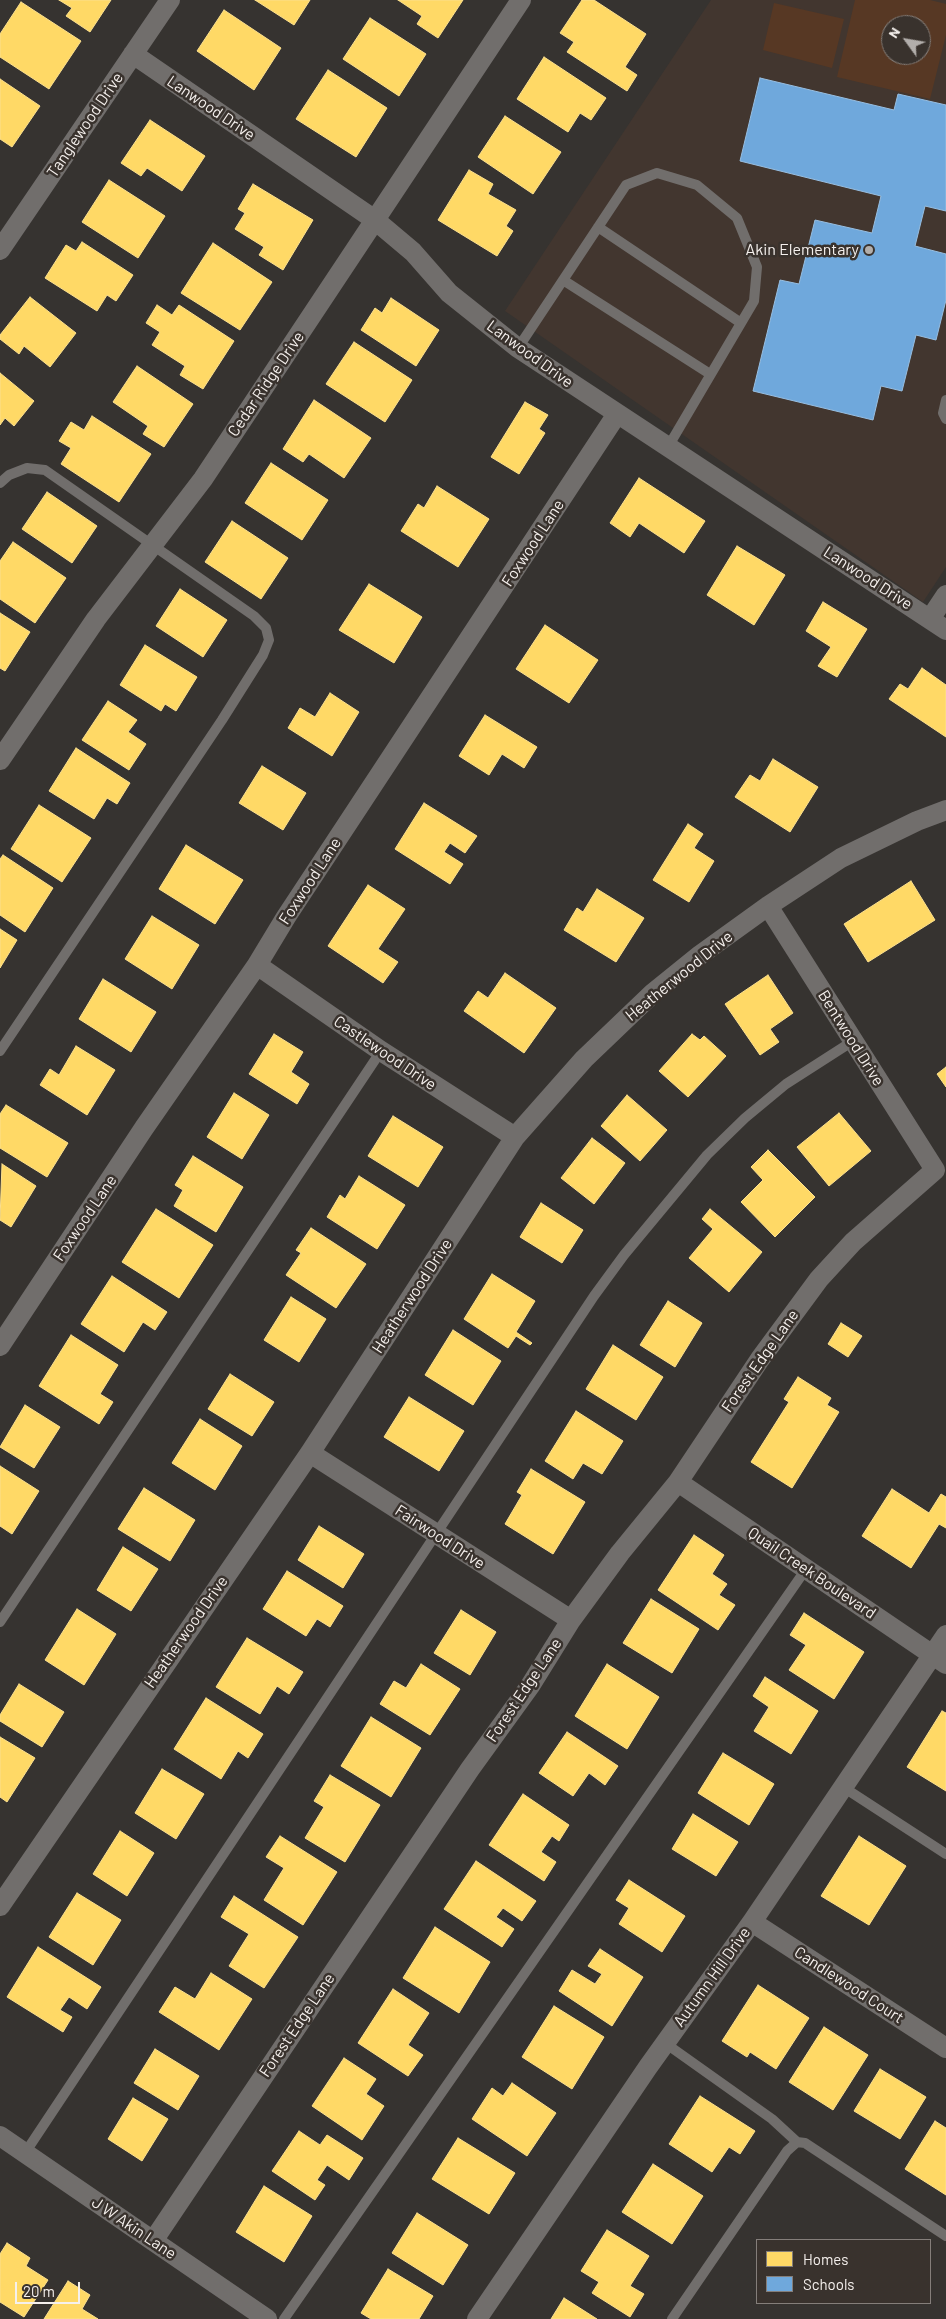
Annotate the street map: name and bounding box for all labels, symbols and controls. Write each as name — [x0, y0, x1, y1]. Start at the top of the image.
north arrow — [881, 15, 931, 65]
text: N — [884, 24, 903, 41]
street label: Tanglewood Drive — [43, 69, 127, 181]
street label: Lanwood Drive — [163, 72, 259, 144]
place label: Akin Elementary — [746, 240, 859, 260]
marker: Akin Elementary — [863, 244, 875, 256]
street label: Lanwood Drive — [483, 316, 577, 392]
street label: Cedar Ridge Drive — [224, 328, 308, 440]
street label: Foxwood Lane — [498, 496, 568, 590]
street label: Lanwood Drive — [820, 542, 916, 614]
street label: Foxwood Lane — [275, 834, 345, 928]
street label: Heatherwood Drive — [621, 927, 737, 1025]
street label: Bentwood Drive — [814, 987, 888, 1089]
street label: Castlewood Drive — [330, 1012, 440, 1094]
street label: Foxwood Lane — [49, 1171, 121, 1265]
street label: Heatherwood Drive — [368, 1235, 456, 1357]
street label: Forest Edge Lane — [717, 1306, 803, 1416]
street label: Fairwood Drive — [391, 1501, 489, 1573]
street label: Quail Creek Boulevard — [744, 1523, 880, 1623]
street label: Heatherwood Drive — [140, 1572, 232, 1692]
street label: Forest Edge Lane — [482, 1634, 566, 1746]
street label: Autumn Hill Drive — [669, 1923, 755, 2031]
street label: Candlewood Court — [791, 1942, 907, 2028]
street label: Forest Edge Lane — [255, 1969, 339, 2081]
street label: J W Akin Lane — [88, 2193, 180, 2263]
legend — [756, 2239, 931, 2304]
text: Homes — [803, 2250, 848, 2268]
scale bar — [18, 2272, 82, 2304]
text: Schools — [803, 2275, 855, 2293]
text: 20 m — [23, 2282, 55, 2300]

